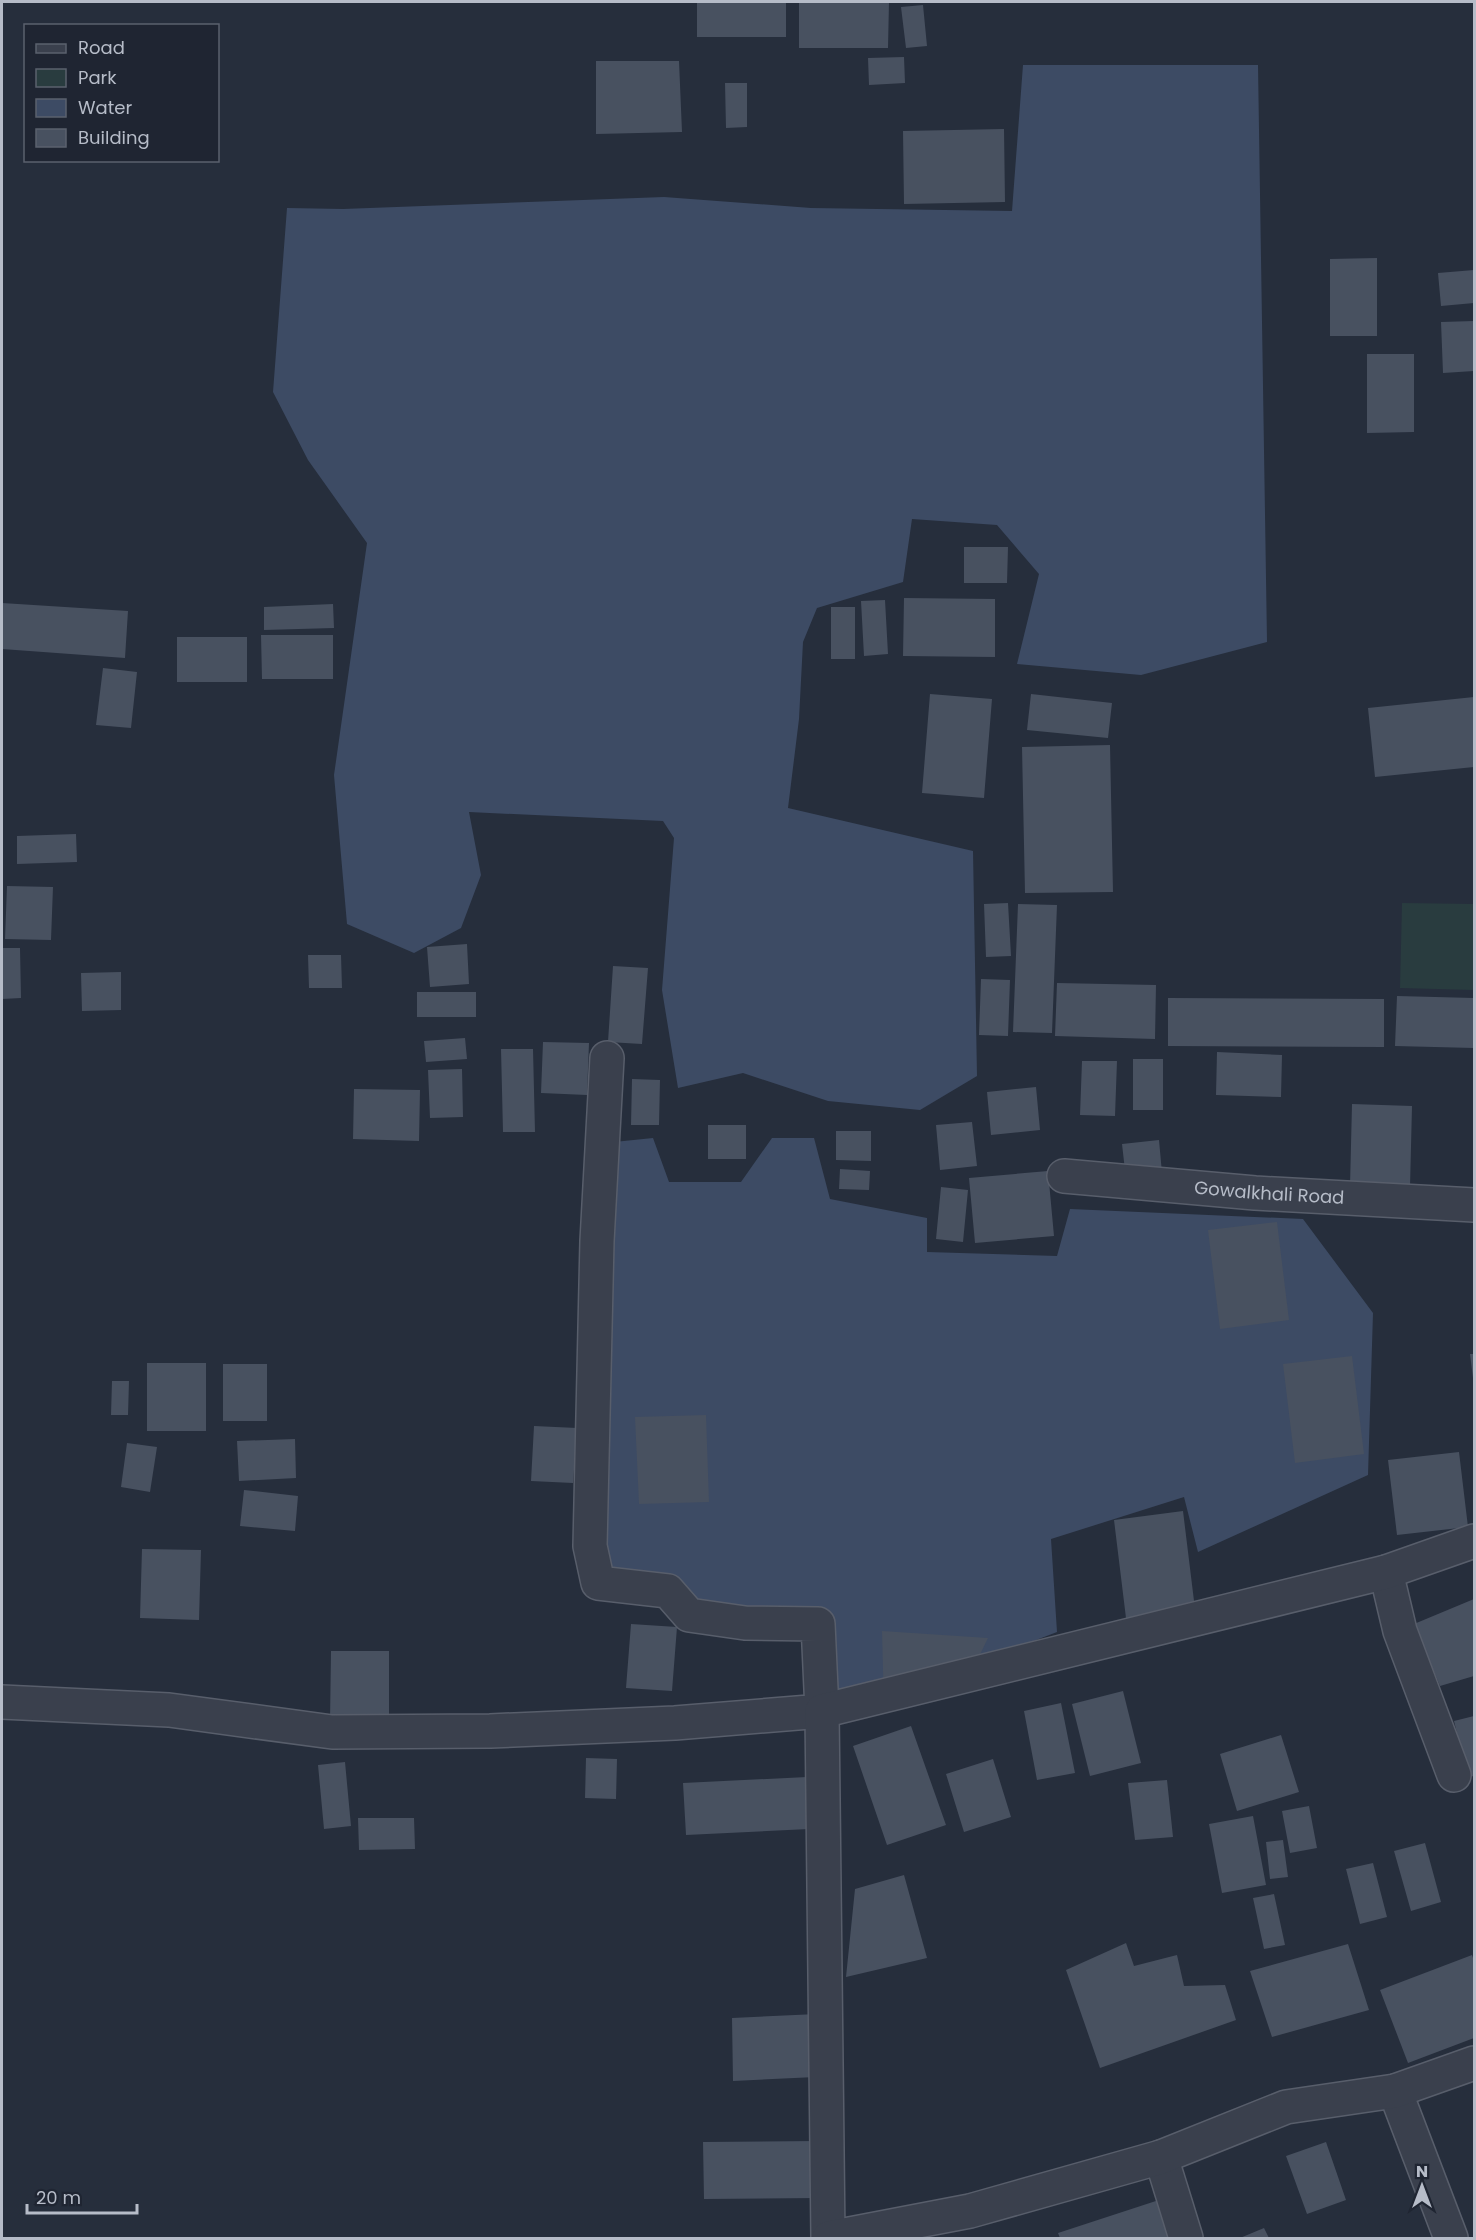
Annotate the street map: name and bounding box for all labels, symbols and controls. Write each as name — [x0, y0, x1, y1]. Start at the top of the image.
legend — [24, 24, 219, 162]
text: Road — [78, 35, 125, 60]
text: Park — [78, 65, 117, 90]
text: Water — [78, 95, 132, 120]
text: Building — [78, 125, 150, 150]
street label: Gowalkhali Road — [1193, 1175, 1345, 1210]
north arrow — [1392, 2156, 1452, 2216]
text: N — [1416, 2160, 1428, 2183]
scale bar — [27, 2177, 136, 2215]
text: 20 m — [36, 2185, 81, 2210]

